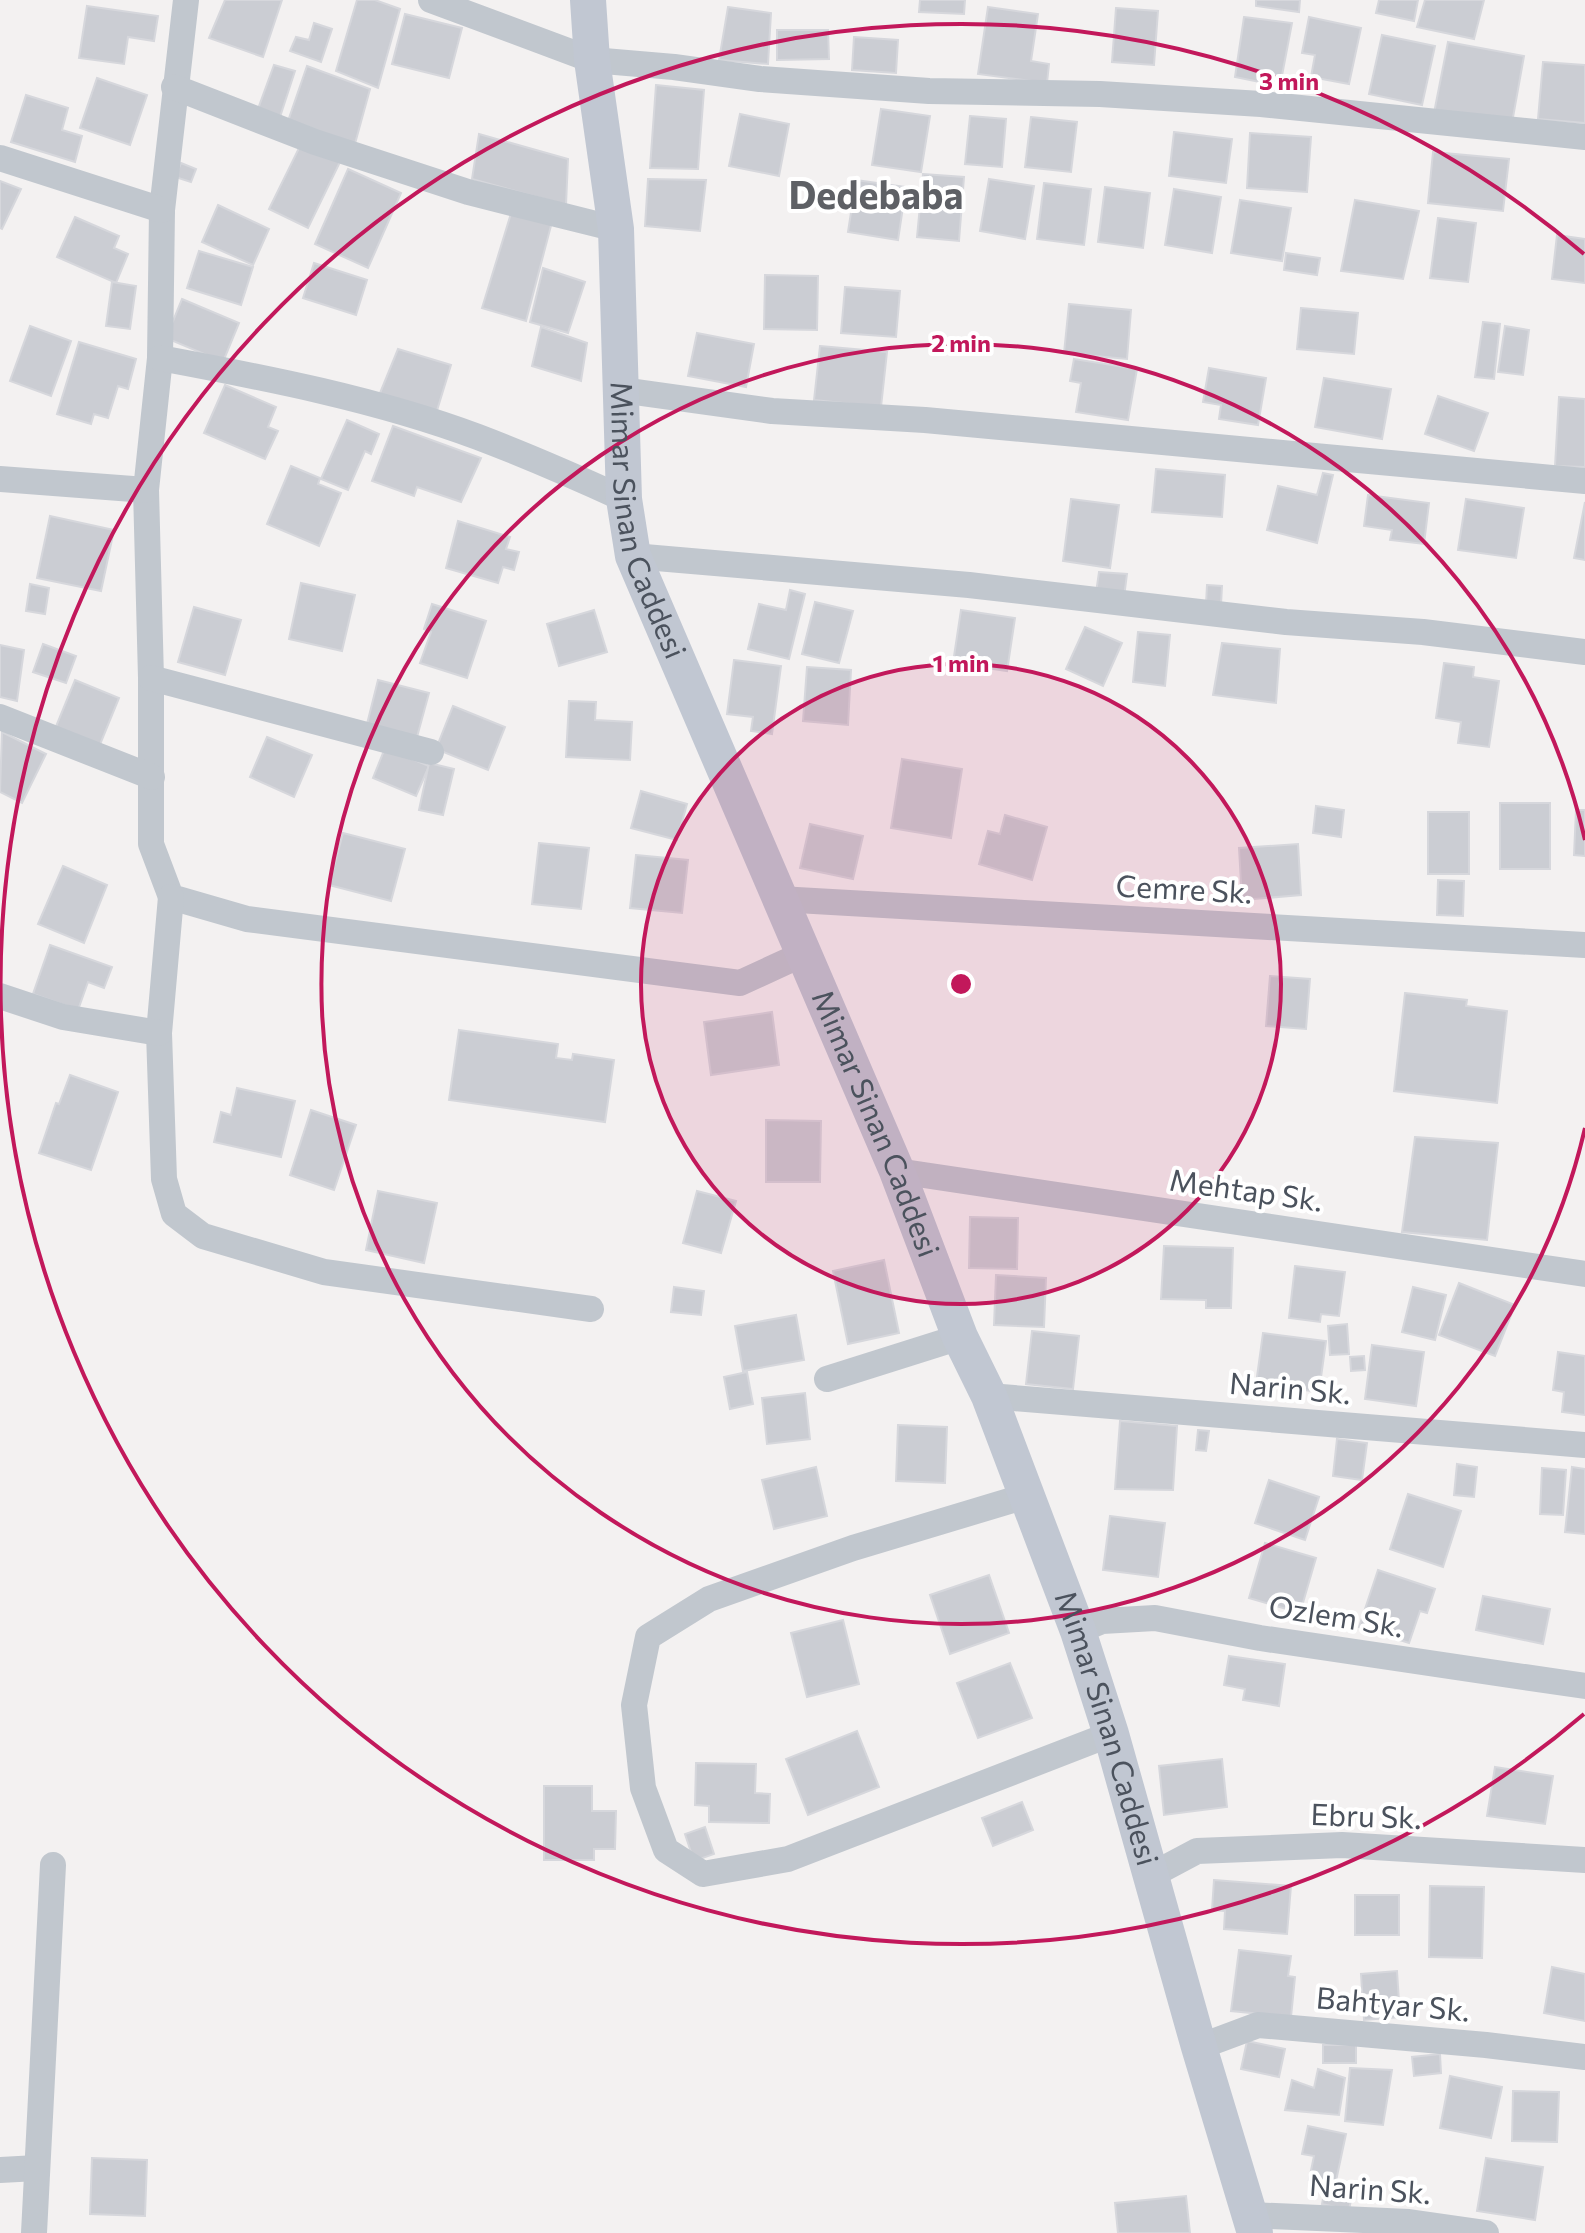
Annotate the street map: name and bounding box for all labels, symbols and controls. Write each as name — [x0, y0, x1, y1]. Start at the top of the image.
text: 3 min — [1259, 66, 1319, 95]
district label: Dedebaba — [788, 170, 964, 217]
text: 2 min — [931, 328, 991, 357]
street label: Mimar Sinan Caddesi — [605, 381, 696, 663]
text: 1 min — [933, 648, 989, 677]
street label: Cemre Sk. — [1115, 865, 1253, 910]
centre of rings — [947, 970, 975, 998]
street label: Mimar Sinan Caddesi — [806, 984, 949, 1262]
street label: Mehtap Sk. — [1167, 1159, 1325, 1218]
street label: Narin Sk. — [1228, 1363, 1353, 1410]
street label: Mimar Sinan Caddesi — [1048, 1585, 1168, 1869]
street label: Ozlem Sk. — [1266, 1586, 1406, 1643]
street label: Ebru Sk. — [1310, 1794, 1422, 1835]
street label: Bahtyar Sk. — [1315, 1977, 1472, 2028]
street label: Narin Sk. — [1308, 2165, 1432, 2210]

